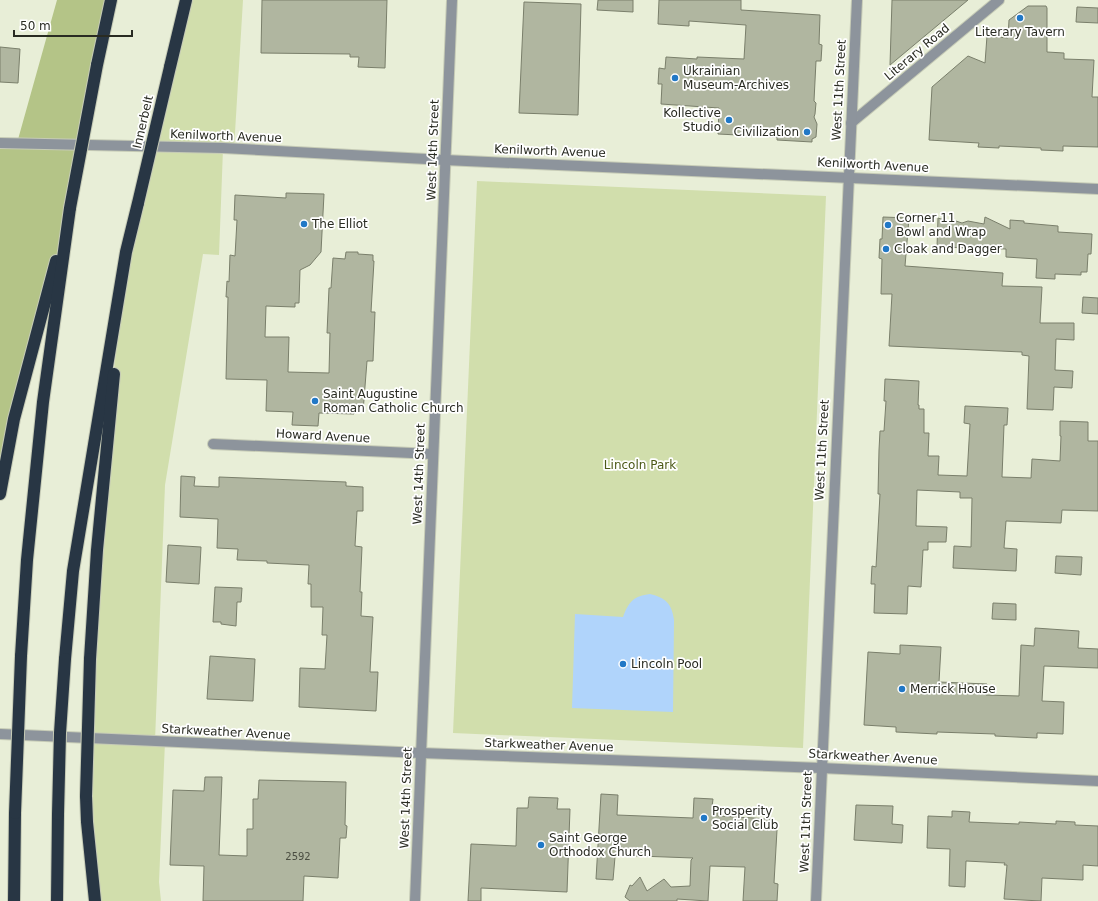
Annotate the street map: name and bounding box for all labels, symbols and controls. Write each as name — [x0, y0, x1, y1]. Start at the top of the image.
scale bar — [14, 12, 132, 38]
marker: Literary Tavern — [1015, 13, 1025, 23]
text: 50 m — [20, 19, 51, 33]
street label: Literary Road — [882, 21, 952, 83]
place label: Literary Tavern — [975, 25, 1065, 39]
street label: West 11th Street — [829, 39, 849, 141]
place label: Ukrainian Museum-Archives — [683, 64, 789, 92]
marker: Ukrainian Museum-Archives — [670, 73, 680, 83]
street label: Innerbelt — [130, 94, 156, 150]
street label: West 14th Street — [424, 99, 442, 201]
place label: Kollective Studio — [663, 106, 721, 134]
marker: Kollective Studio — [724, 115, 734, 125]
place label: Civilization — [734, 125, 799, 139]
street label: Kenilworth Avenue — [170, 127, 282, 145]
marker: Civilization — [802, 127, 812, 137]
street label: Kenilworth Avenue — [494, 142, 606, 160]
street label: Kenilworth Avenue — [817, 155, 929, 175]
place label: Corner 11 Bowl and Wrap — [896, 211, 986, 239]
place label: The Elliot — [311, 217, 368, 231]
marker: The Elliot — [299, 219, 309, 229]
marker: Corner 11 Bowl and Wrap — [883, 220, 893, 230]
place label: Cloak and Dagger — [894, 242, 1002, 256]
marker: Cloak and Dagger — [881, 244, 891, 254]
place label: Saint Augustine Roman Catholic Church — [323, 387, 464, 415]
marker: Saint Augustine Roman Catholic Church — [310, 396, 320, 406]
street label: West 11th Street — [812, 399, 832, 501]
street label: West 14th Street — [410, 423, 428, 525]
street label: Howard Avenue — [276, 427, 370, 445]
park label: Lincoln Park — [604, 458, 676, 472]
place label: Lincoln Pool — [631, 657, 702, 671]
marker: Lincoln Pool — [618, 659, 628, 669]
place label: Merrick House — [910, 682, 996, 696]
marker: Merrick House — [897, 684, 907, 694]
street label: Starkweather Avenue — [161, 722, 291, 742]
street label: Starkweather Avenue — [484, 736, 614, 754]
street label: West 14th Street — [397, 747, 415, 849]
street label: Starkweather Avenue — [808, 747, 938, 767]
street label: West 11th Street — [797, 771, 815, 873]
place label: Prosperity Social Club — [712, 804, 778, 832]
marker: Prosperity Social Club — [699, 813, 709, 823]
place label: Saint George Orthodox Church — [549, 831, 651, 859]
marker: Saint George Orthodox Church — [536, 840, 546, 850]
house number: 2592 — [285, 851, 311, 862]

